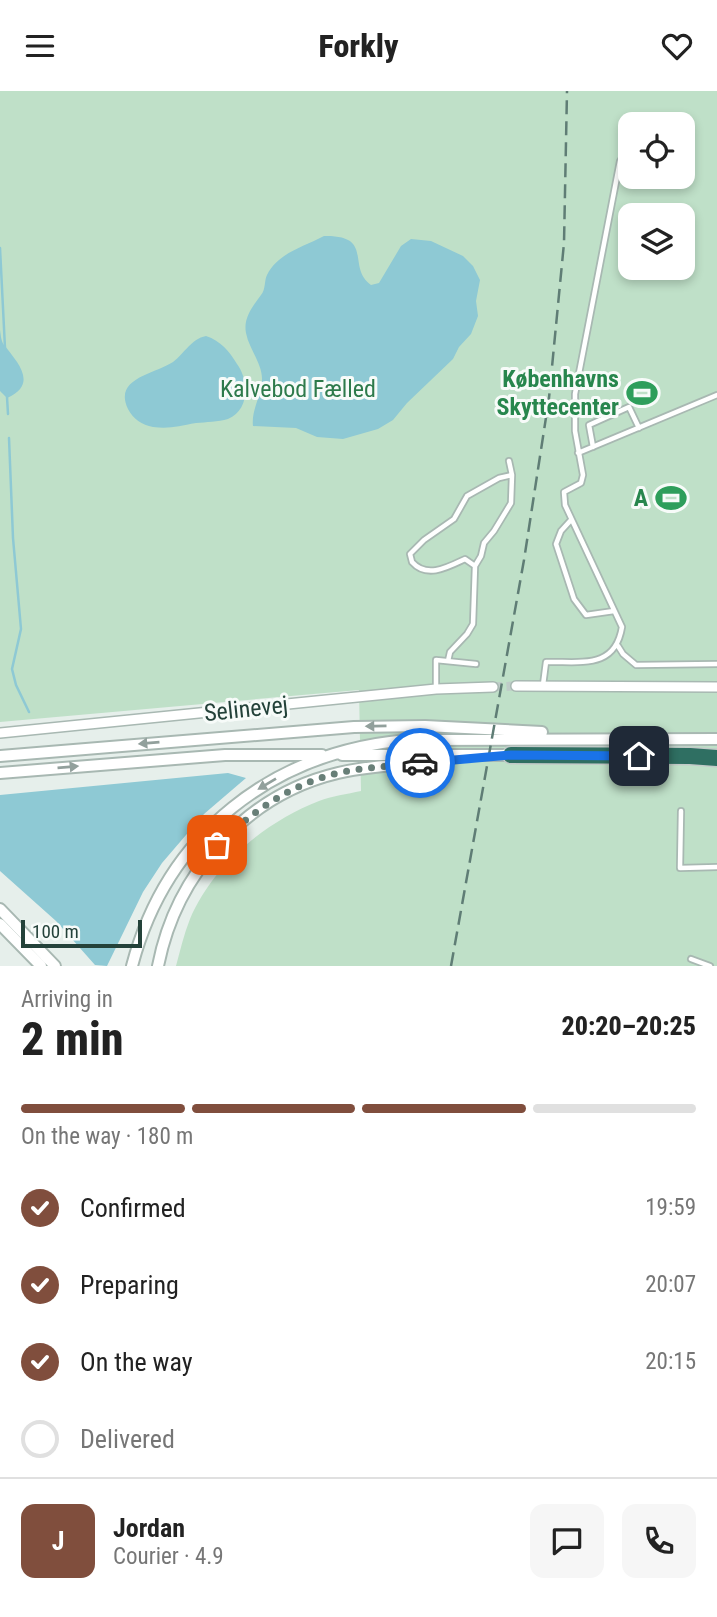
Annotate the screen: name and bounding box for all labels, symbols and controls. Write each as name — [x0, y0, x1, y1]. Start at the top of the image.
icon: menu — [21, 27, 59, 65]
text: Forkly — [319, 27, 398, 65]
icon: heart — [658, 27, 696, 65]
map controls — [618, 112, 695, 280]
button: locate — [618, 112, 695, 189]
button: layers — [618, 203, 695, 280]
place label: Københavns Skyttecenter — [497, 365, 619, 421]
park label: Kalvebod Fælled — [220, 375, 376, 403]
sports icon: Københavns Skyttecenter — [625, 376, 659, 410]
sports icon: A — [654, 481, 688, 515]
place label: A — [634, 484, 649, 512]
street label: Selinevej — [203, 691, 289, 727]
one-way arrow — [364, 720, 386, 732]
pin — [609, 726, 669, 786]
courier — [385, 728, 455, 798]
icon: home — [620, 737, 658, 775]
one-way arrow — [138, 738, 160, 749]
icon: car — [401, 744, 439, 782]
one-way arrow — [57, 761, 79, 772]
one-way arrow — [257, 777, 276, 790]
pin — [187, 815, 247, 875]
icon: bag — [198, 826, 236, 864]
scale bar — [21, 917, 142, 949]
text: 100 m — [32, 920, 79, 943]
text: Arriving in — [21, 986, 113, 1013]
text: 20:20–20:25 — [562, 1011, 696, 1041]
text: 2 min — [21, 1012, 124, 1066]
text: On the way · 180 m — [21, 1123, 193, 1150]
icon: check — [21, 1189, 59, 1227]
text: Confirmed — [80, 1193, 186, 1223]
text: 19:59 — [645, 1194, 696, 1221]
icon: check — [21, 1266, 59, 1304]
text: Preparing — [80, 1270, 179, 1300]
text: 20:07 — [645, 1271, 696, 1298]
icon: check — [21, 1343, 59, 1381]
text: On the way — [80, 1347, 193, 1377]
text: 20:15 — [645, 1348, 696, 1375]
text: Delivered — [80, 1424, 175, 1454]
button: chat — [530, 1504, 604, 1578]
button: phone — [622, 1504, 696, 1578]
text: Jordan — [113, 1513, 185, 1543]
text: J — [52, 1526, 64, 1556]
text: Courier · 4.9 — [113, 1543, 224, 1570]

